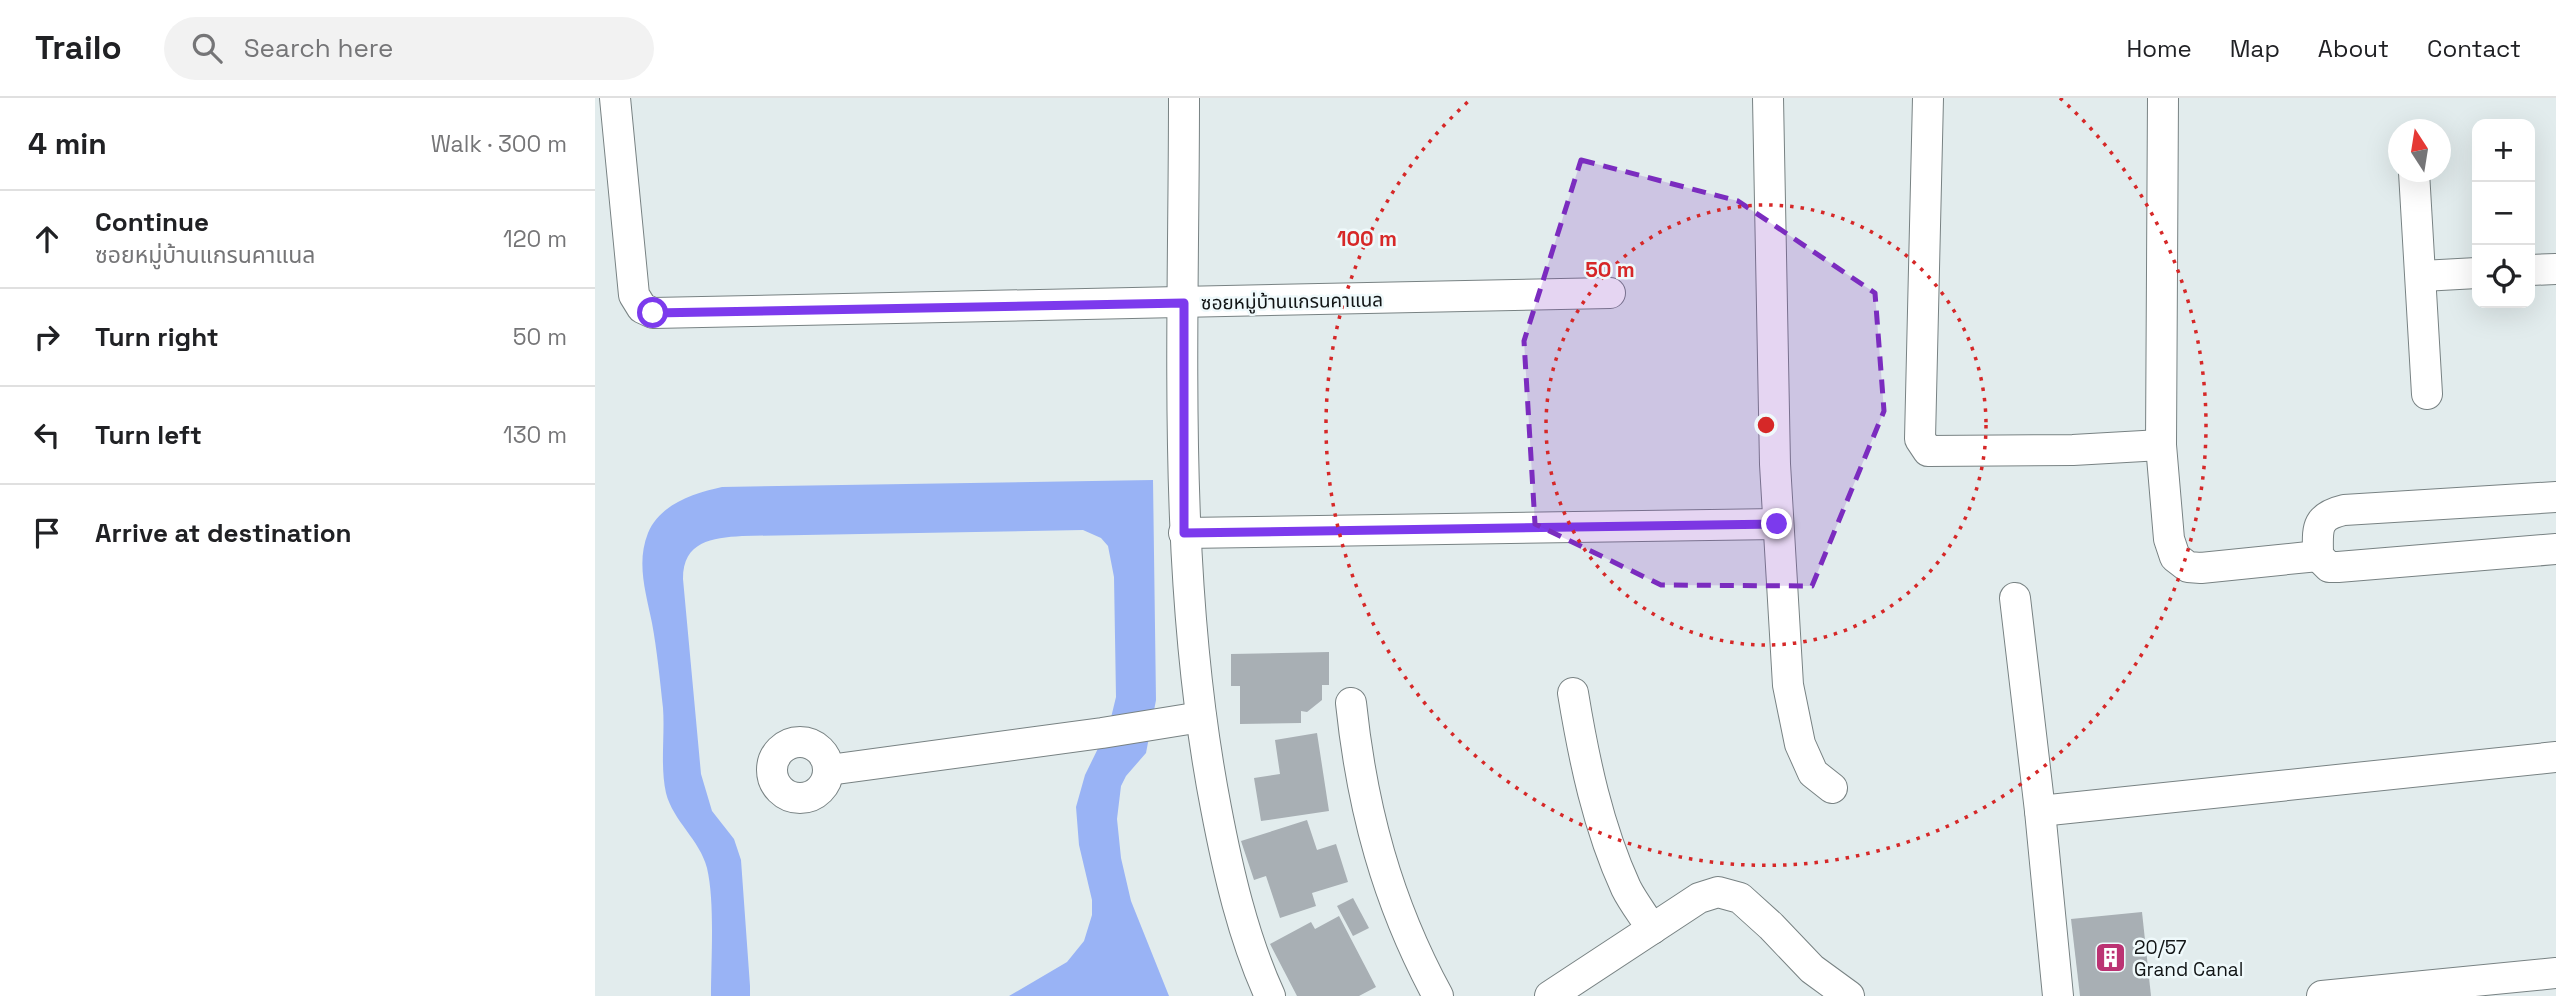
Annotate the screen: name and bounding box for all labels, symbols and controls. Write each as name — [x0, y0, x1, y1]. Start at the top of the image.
search box — [164, 17, 654, 80]
text: Trailo — [35, 27, 122, 69]
icon: search — [188, 29, 226, 67]
text: Search here — [244, 31, 394, 65]
text: Home — [2126, 33, 2192, 64]
text: Map — [2230, 33, 2280, 64]
text: About — [2318, 33, 2389, 64]
text: Contact — [2427, 33, 2521, 64]
north arrow — [2388, 119, 2451, 182]
map controls — [2472, 119, 2535, 308]
button: + — [2472, 119, 2535, 182]
text: 4 min — [28, 124, 107, 163]
text: Walk · 300 m — [431, 129, 567, 159]
button: − — [2472, 182, 2535, 245]
text: Continue — [95, 205, 209, 239]
icon: ahead — [28, 220, 66, 258]
text: 120 m — [503, 224, 567, 254]
text: 100 m — [1337, 225, 1397, 252]
text: ซอยหมู่บ้านแกรนคาแนล — [95, 240, 315, 270]
button: locate — [2472, 245, 2535, 308]
text: 50 m — [1585, 256, 1635, 283]
street label: ซอยหมู่บ้านแกรนคาแนล — [1201, 287, 1383, 316]
route start — [637, 297, 668, 328]
icon: right — [28, 318, 66, 356]
text: Turn right — [95, 320, 219, 354]
text: 50 m — [513, 322, 567, 352]
centre of rings — [1754, 413, 1778, 437]
icon: left — [28, 416, 66, 454]
text: Turn left — [95, 418, 202, 452]
text: 130 m — [503, 420, 567, 450]
route end — [1761, 508, 1792, 539]
icon: arrive — [28, 514, 66, 552]
text: Arrive at destination — [95, 516, 352, 550]
place label: 20/57 Grand Canal — [2134, 935, 2243, 982]
building icon: 20/57 Grand Canal — [2094, 941, 2128, 975]

